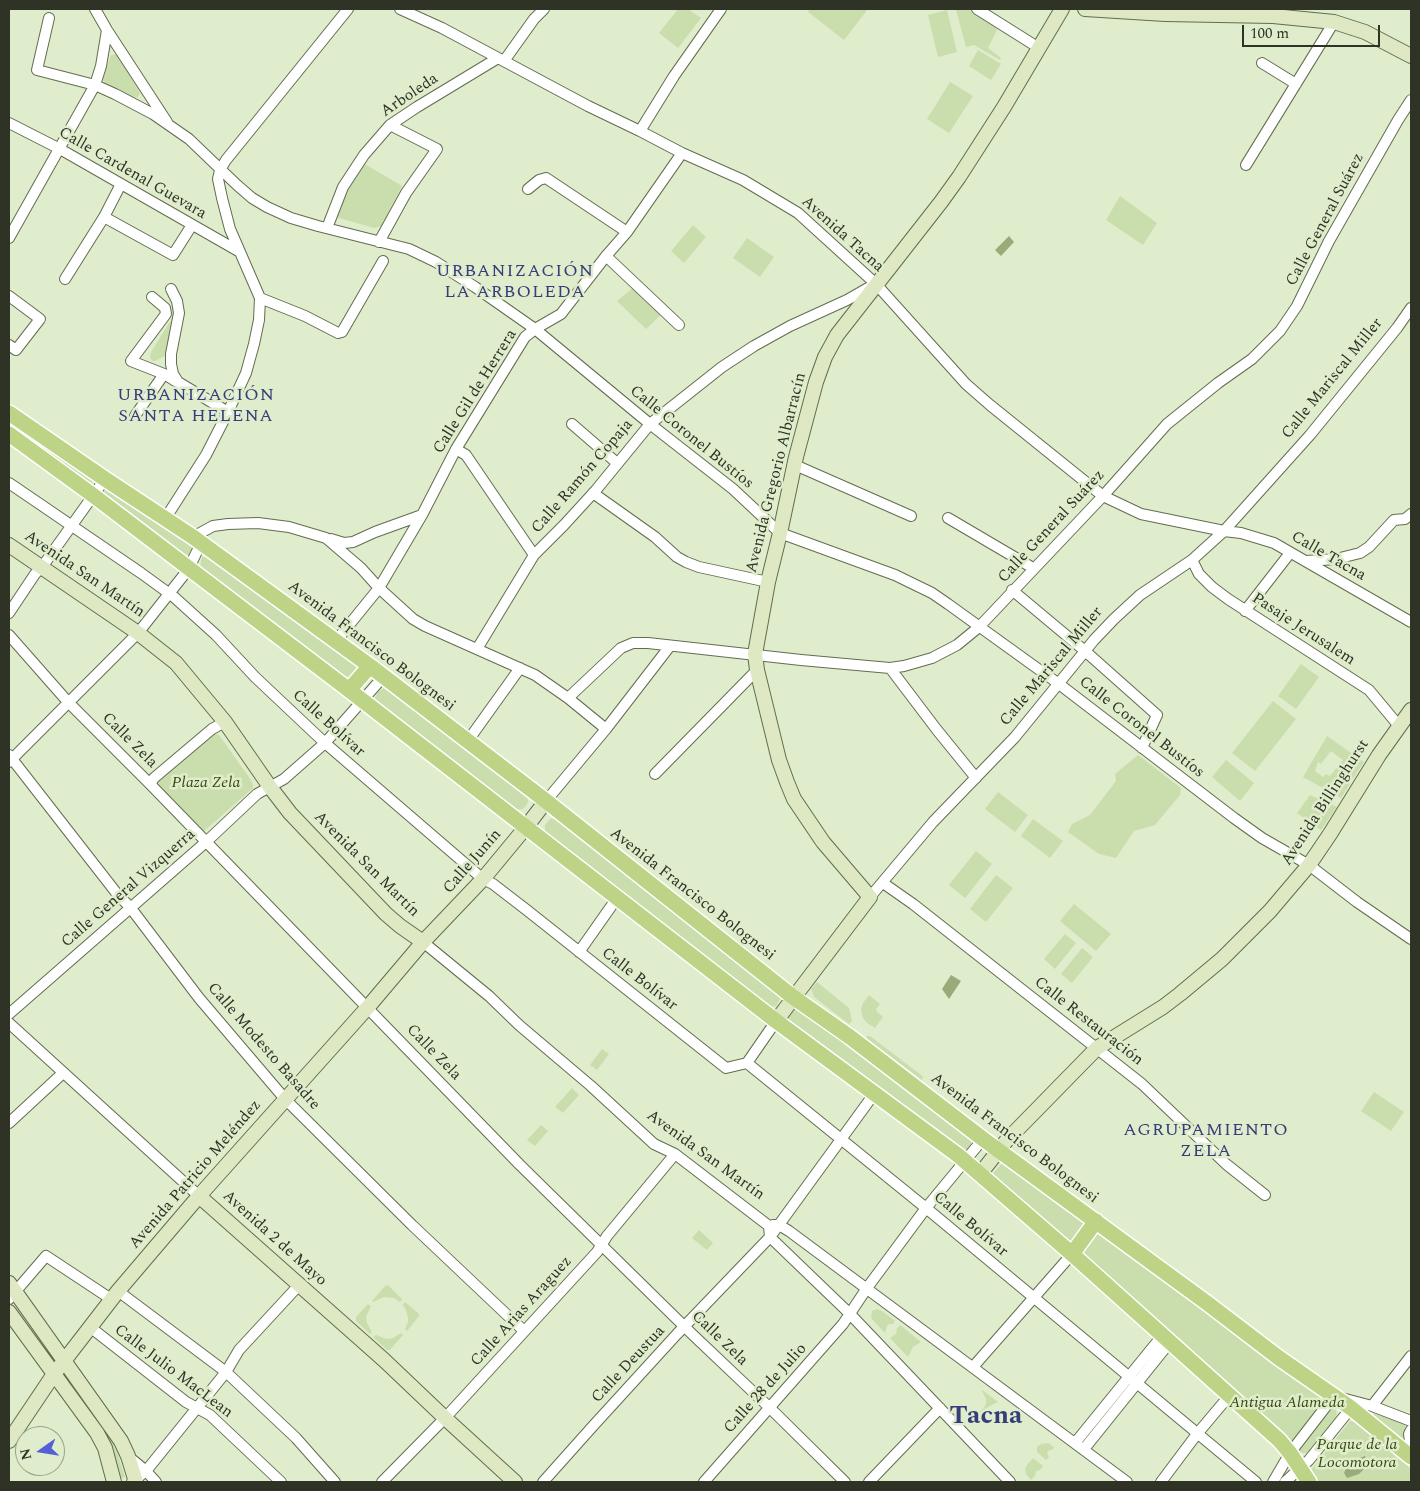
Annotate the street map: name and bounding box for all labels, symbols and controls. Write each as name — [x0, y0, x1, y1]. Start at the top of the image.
scale bar — [1245, 15, 1382, 47]
text: 100 m — [1250, 22, 1289, 45]
street label: Arboleda — [378, 70, 442, 122]
street label: Calle Cardenal Guevara — [55, 124, 209, 224]
street label: Calle General Suárez — [1283, 150, 1369, 290]
street label: Avenida Tacna — [797, 193, 887, 277]
district label: URBANIZACIÓN LA ARBOLEDA — [434, 261, 596, 304]
street label: Calle Mariscal Miller — [1278, 315, 1388, 443]
street label: Calle Gil de Herrera — [430, 326, 522, 458]
street label: Avenida Gregorio Albarracín — [743, 371, 811, 575]
street label: Calle Coronel Bustíos — [625, 382, 757, 494]
district label: URBANIZACIÓN SANTA HELENA — [115, 385, 277, 428]
street label: Calle Ramón Copaja — [528, 416, 638, 538]
street label: Calle General Suárez — [995, 466, 1109, 588]
street label: Avenida San Martín — [20, 528, 148, 622]
street label: Calle Tacna — [1287, 528, 1369, 586]
street label: Avenida Francisco Bolognesi — [283, 578, 459, 716]
street label: Pasaje Jerusalem — [1248, 590, 1358, 670]
street label: Calle Mariscal Miller — [996, 603, 1108, 731]
street label: Calle Coronel Bustíos — [1074, 673, 1208, 783]
street label: Calle Bolívar — [288, 686, 368, 762]
street label: Calle Zela — [97, 709, 161, 773]
street label: Avenida Billinghurst — [1278, 736, 1374, 870]
park label: Plaza Zela — [172, 774, 240, 794]
street label: Avenida San Martín — [309, 808, 423, 922]
street label: Avenida Francisco Bolognesi — [605, 824, 779, 966]
street label: Calle General Vizquerra — [58, 826, 200, 952]
street label: Calle Junín — [440, 826, 506, 898]
street label: Calle Bolívar — [597, 944, 681, 1016]
street label: Calle Restauración — [1030, 973, 1146, 1071]
street label: Calle Modesto Basadre — [202, 979, 324, 1115]
street label: Calle Zela — [402, 1021, 464, 1085]
street label: Avenida Francisco Bolognesi — [926, 1070, 1102, 1208]
street label: Avenida Patricio Meléndez — [126, 1097, 266, 1253]
street label: Avenida San Martín — [642, 1107, 768, 1205]
district label: AGRUPAMIENTO ZELA — [1122, 1120, 1290, 1162]
street label: Avenida 2 de Mayo — [218, 1187, 330, 1291]
street label: Calle Bolívar — [929, 1188, 1011, 1262]
street label: Calle Arias Araguez — [467, 1253, 577, 1371]
street label: Calle Zela — [687, 1308, 751, 1370]
street label: Calle Julio MacLean — [110, 1321, 236, 1423]
street label: Calle Deustua — [588, 1322, 670, 1408]
street label: Calle 28 de Julio — [721, 1340, 811, 1438]
park label: Antigua Alameda — [1229, 1394, 1345, 1414]
district label: Tacna — [950, 1402, 1022, 1434]
north arrow — [15, 1426, 65, 1476]
park label: Parque de la Locomotora — [1317, 1436, 1397, 1474]
text: N — [14, 1446, 37, 1462]

